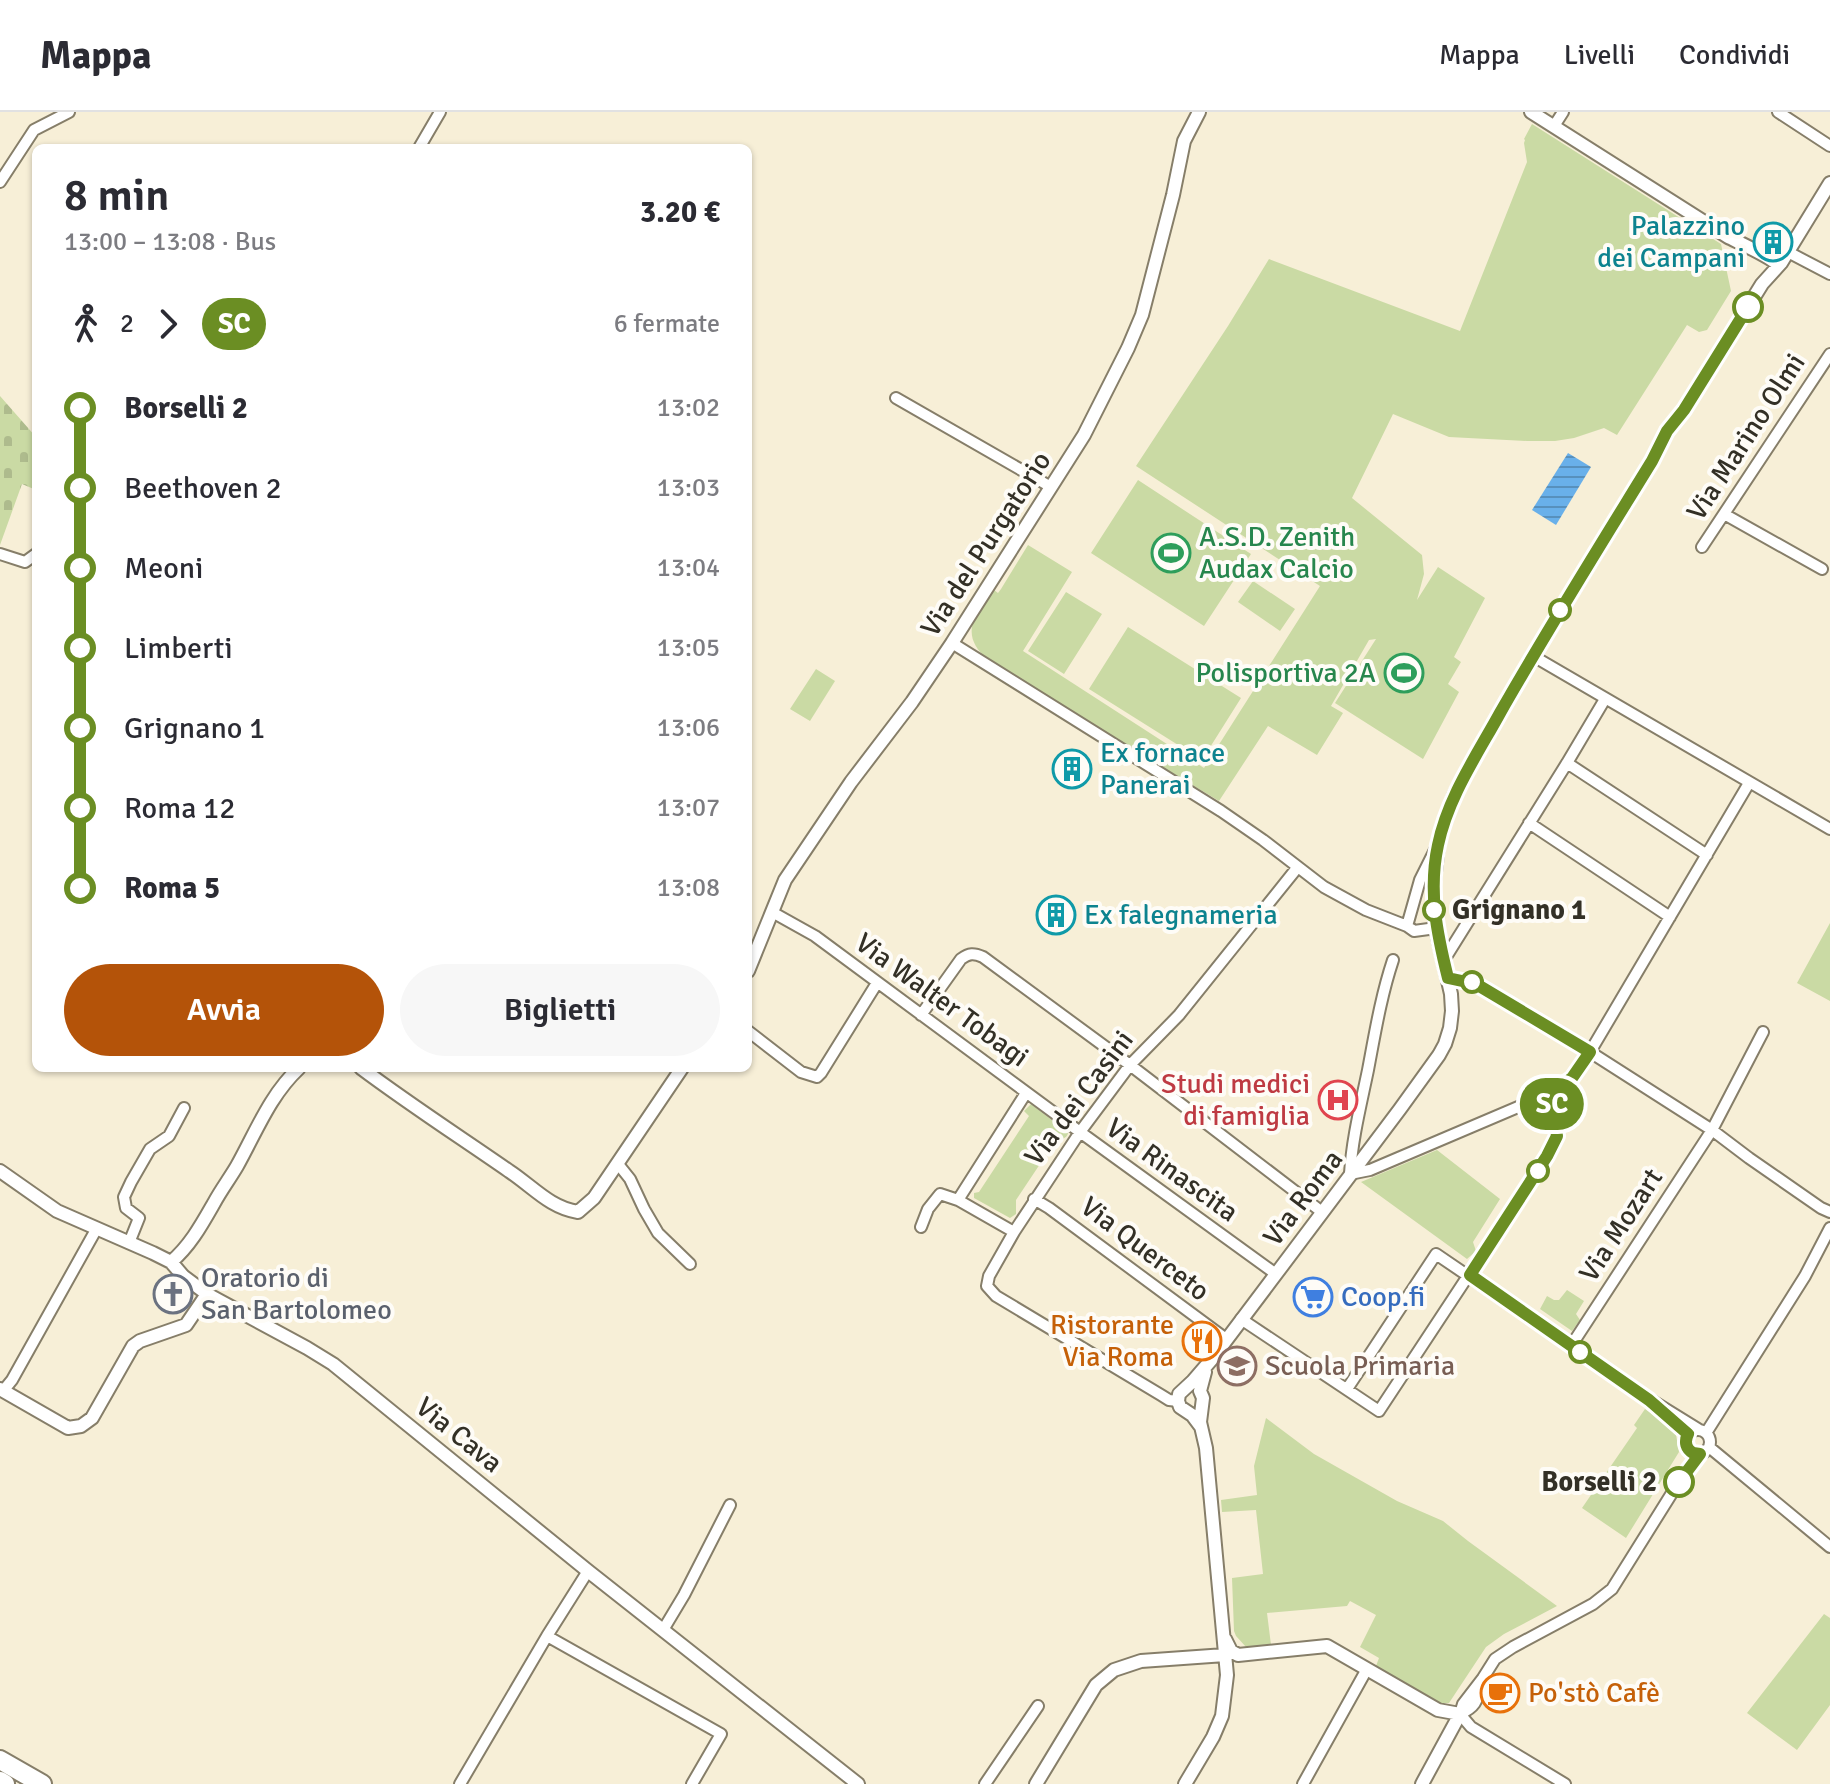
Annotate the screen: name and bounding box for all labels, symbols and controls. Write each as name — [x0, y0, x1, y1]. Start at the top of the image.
text: Mappa — [40, 32, 152, 79]
text: Mappa — [1439, 38, 1520, 72]
text: Livelli — [1564, 38, 1635, 72]
text: Condividi — [1679, 38, 1790, 72]
text: 8 min — [64, 169, 169, 223]
text: 3.20 € — [640, 194, 720, 231]
place label: Palazzino dei Campani — [1597, 209, 1745, 275]
building icon: Palazzino dei Campani — [1752, 221, 1794, 263]
text: 13:00 – 13:08 · Bus — [64, 226, 276, 258]
unlabelled marker — [1733, 292, 1763, 322]
icon: walk — [64, 302, 108, 346]
icon: forward — [146, 302, 190, 346]
text: SC — [218, 307, 250, 341]
text: 2 — [120, 308, 134, 340]
text: 6 fermate — [614, 308, 720, 340]
street label: Via Marino Olmi — [1680, 347, 1812, 527]
text: Borselli 2 — [124, 390, 248, 427]
text: 13:02 — [657, 392, 720, 424]
street label: Via del Purgatorio — [914, 445, 1058, 643]
text: Beethoven 2 — [124, 470, 282, 507]
text: 13:03 — [657, 472, 720, 504]
place label: A.S.D. Zenith Audax Calcio — [1199, 520, 1355, 586]
sports icon: A.S.D. Zenith Audax Calcio — [1150, 532, 1192, 574]
text: Meoni — [124, 550, 203, 587]
text: 13:04 — [657, 552, 720, 584]
unlabelled marker — [1549, 599, 1571, 621]
text: Limberti — [124, 630, 233, 667]
text: 13:05 — [657, 632, 720, 664]
sports icon: Polisportiva 2A — [1383, 652, 1425, 694]
place label: Polisportiva 2A — [1195, 656, 1376, 690]
text: Grignano 1 — [124, 710, 265, 747]
text: 13:06 — [657, 712, 720, 744]
place label: Ex fornace Panerai — [1100, 736, 1225, 802]
building icon: Ex fornace Panerai — [1051, 748, 1093, 790]
text: Roma 12 — [124, 790, 235, 827]
text: 13:07 — [657, 792, 720, 824]
text: Roma 5 — [124, 870, 220, 907]
text: 13:08 — [657, 872, 720, 904]
place label: Grignano 1 — [1452, 893, 1586, 927]
building icon: Ex falegnameria — [1035, 894, 1077, 936]
place label: Ex falegnameria — [1084, 898, 1278, 932]
marker: Grignano 1 — [1423, 899, 1445, 921]
street label: Via Walter Tobagi — [849, 926, 1035, 1074]
button: Avvia — [64, 964, 384, 1056]
button: Biglietti — [400, 964, 720, 1056]
unlabelled marker — [1461, 971, 1483, 993]
street label: Via dei Casini — [1017, 1024, 1141, 1172]
place label: Studi medici di famiglia — [1161, 1067, 1310, 1133]
line badge: SC — [1516, 1078, 1588, 1130]
hospital icon: Studi medici di famiglia — [1317, 1079, 1359, 1121]
text: SC — [1536, 1087, 1568, 1121]
street label: Via Rinascita — [1099, 1111, 1245, 1229]
street label: Via Roma — [1256, 1143, 1350, 1253]
unlabelled marker — [1527, 1160, 1549, 1182]
street label: Via Mozart — [1572, 1162, 1670, 1288]
street label: Via Querceto — [1074, 1190, 1216, 1308]
place label: Oratorio di San Bartolomeo — [201, 1261, 392, 1327]
church icon: Oratorio di San Bartolomeo — [152, 1273, 194, 1315]
supermarket icon: Coop.fi — [1292, 1276, 1334, 1318]
place label: Coop.fi — [1341, 1280, 1425, 1314]
place label: Ristorante Via Roma — [1050, 1308, 1174, 1374]
restaurant icon: Ristorante Via Roma — [1181, 1320, 1223, 1362]
unlabelled marker — [1569, 1341, 1591, 1363]
school or university icon: Scuola Primaria — [1216, 1345, 1258, 1387]
place label: Scuola Primaria — [1265, 1349, 1455, 1383]
street label: Via Cava — [409, 1390, 509, 1480]
place label: Borselli 2 — [1541, 1465, 1657, 1499]
marker: Borselli 2 — [1664, 1467, 1694, 1497]
cafe icon: Po'stò Cafè — [1479, 1672, 1521, 1714]
place label: Po'stò Cafè — [1528, 1676, 1660, 1710]

